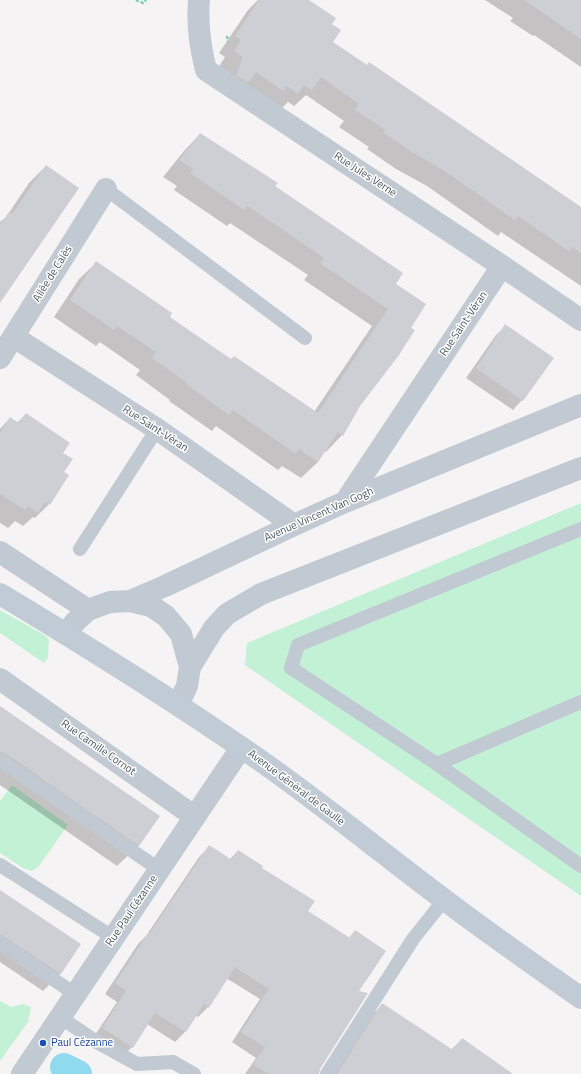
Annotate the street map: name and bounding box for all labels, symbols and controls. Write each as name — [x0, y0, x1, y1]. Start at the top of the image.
street label: Rue Jules Verne — [331, 150, 399, 200]
street label: Allée de Calès — [31, 244, 75, 304]
street label: Rue Saint-Véran — [437, 289, 491, 359]
street label: Rue Saint-Véran — [120, 403, 190, 455]
street label: Avenue Vincent Van Gogh — [262, 485, 376, 545]
street label: Rue Camille Cornot — [58, 717, 138, 779]
street label: Avenue Général de Gaulle — [245, 747, 347, 829]
street label: Rue Paul Cézanne — [103, 873, 161, 949]
place label: Paul Cézanne — [51, 1036, 113, 1050]
marker: Paul Cézanne — [38, 1038, 48, 1048]

